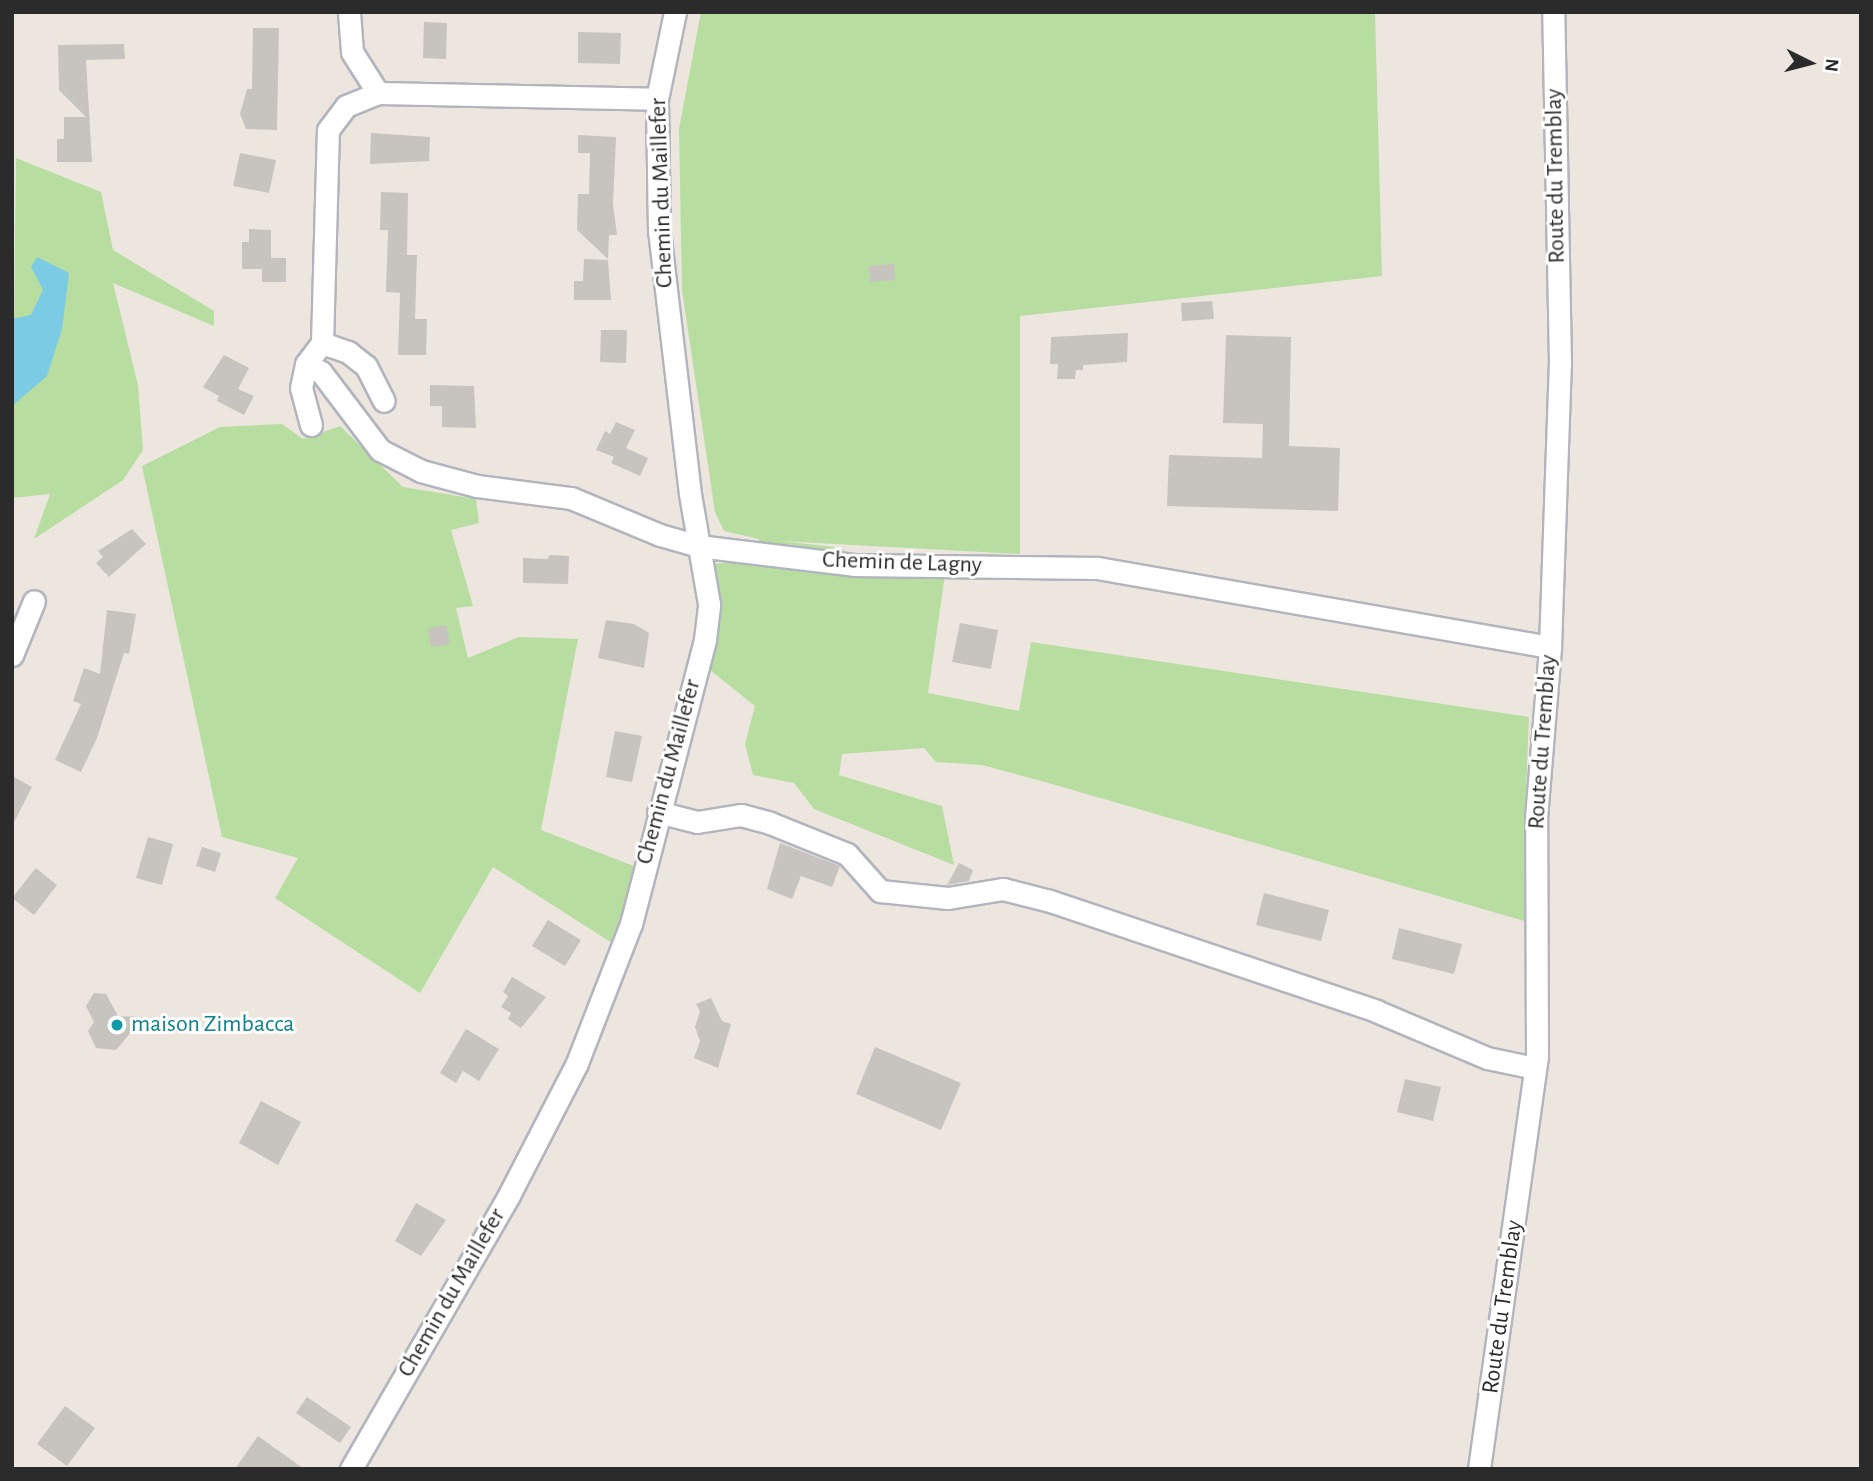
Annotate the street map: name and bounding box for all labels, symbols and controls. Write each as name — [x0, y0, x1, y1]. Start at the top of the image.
north arrow — [1775, 28, 1845, 98]
text: N — [1821, 58, 1842, 73]
street label: Route du Tremblay — [1540, 88, 1572, 264]
street label: Chemin du Maillefer — [644, 97, 680, 289]
street label: Chemin de Lagny — [822, 546, 982, 580]
street label: Route du Tremblay — [1523, 654, 1563, 830]
street label: Chemin du Maillefer — [630, 676, 708, 868]
place label: maison Zimbacca — [131, 1011, 294, 1039]
marker: maison Zimbacca — [109, 1017, 125, 1033]
street label: Chemin du Maillefer — [392, 1203, 512, 1383]
street label: Route du Tremblay — [1477, 1218, 1529, 1396]

